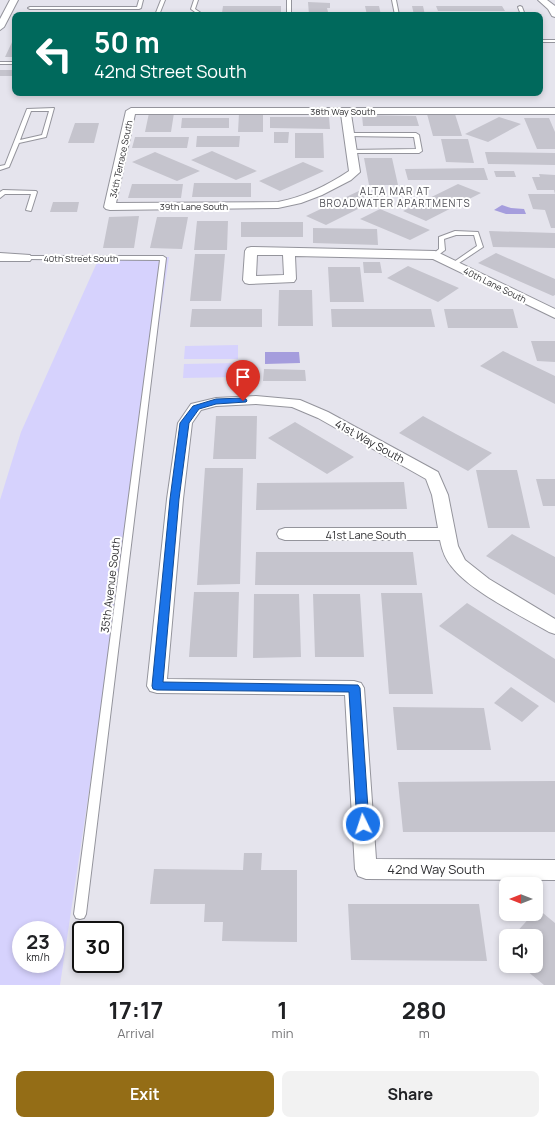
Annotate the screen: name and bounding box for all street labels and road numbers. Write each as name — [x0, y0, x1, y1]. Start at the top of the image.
street label: 38th Way South — [310, 105, 376, 118]
street label: 34th Terrace South — [106, 119, 136, 199]
street label: 39th Lane South — [160, 200, 228, 213]
street label: 40th Street South — [44, 252, 118, 265]
street label: 40th Lane South — [461, 264, 529, 306]
street label: 41st Way South — [332, 416, 408, 466]
street label: 41st Lane South — [326, 527, 406, 542]
street label: 35th Avenue South — [97, 536, 123, 634]
street label: 42nd Way South — [387, 860, 485, 878]

